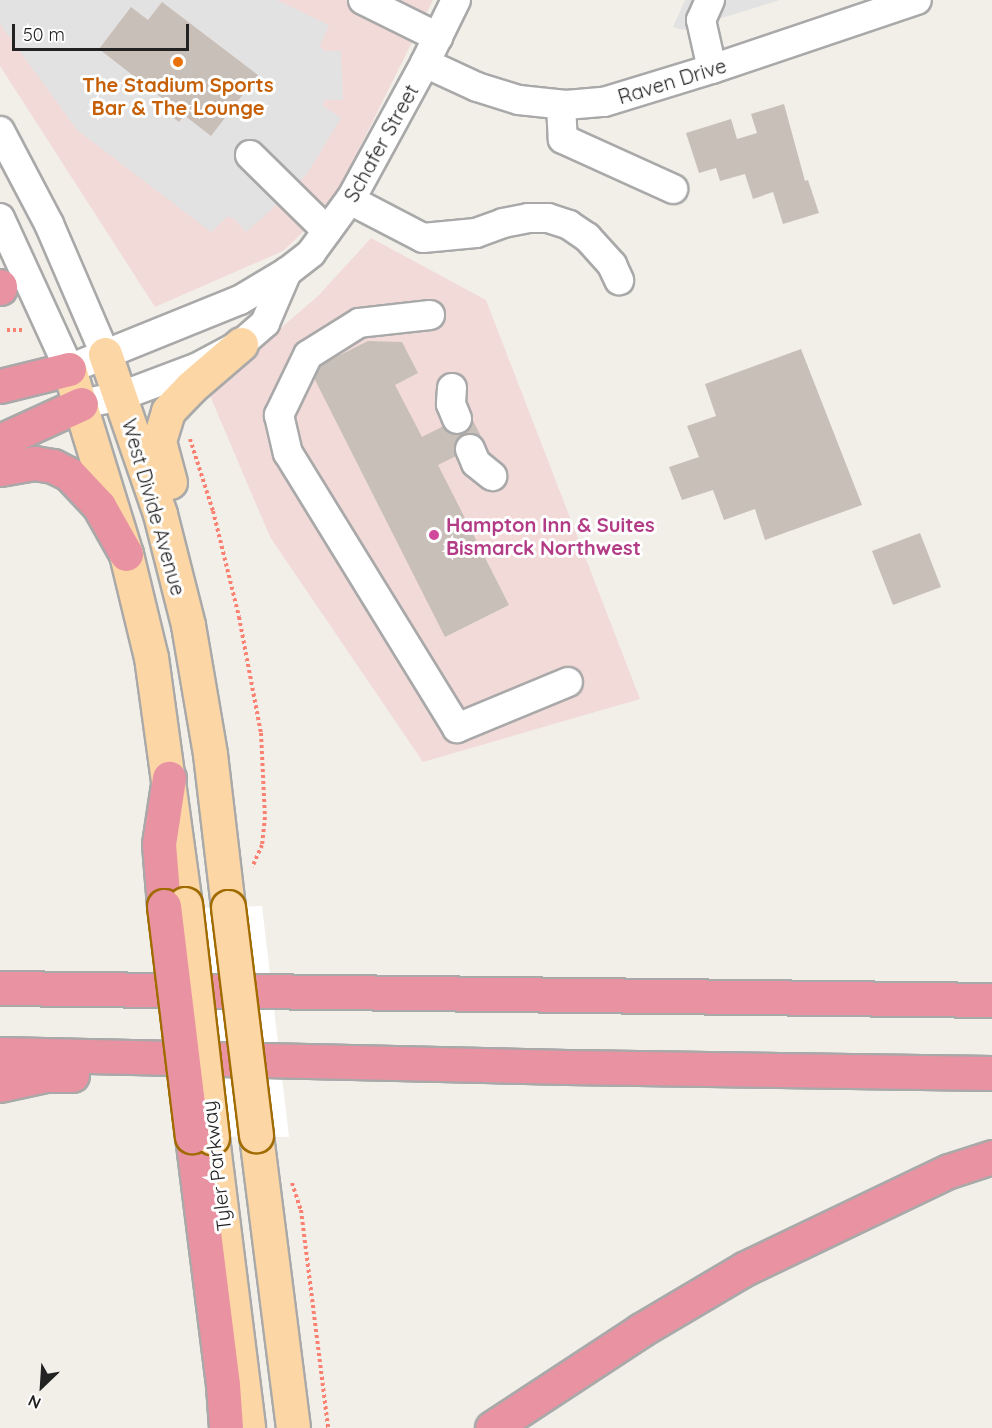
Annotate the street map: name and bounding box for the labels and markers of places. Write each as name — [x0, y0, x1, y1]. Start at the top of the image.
marker: The Stadium Sports Bar & The Lounge — [171, 55, 185, 69]
place label: The Stadium Sports Bar & The Lounge — [82, 72, 274, 119]
place label: Hampton Inn & Suites Bismarck Northwest — [446, 512, 655, 559]
marker: Hampton Inn & Suites Bismarck Northwest — [427, 528, 441, 542]

